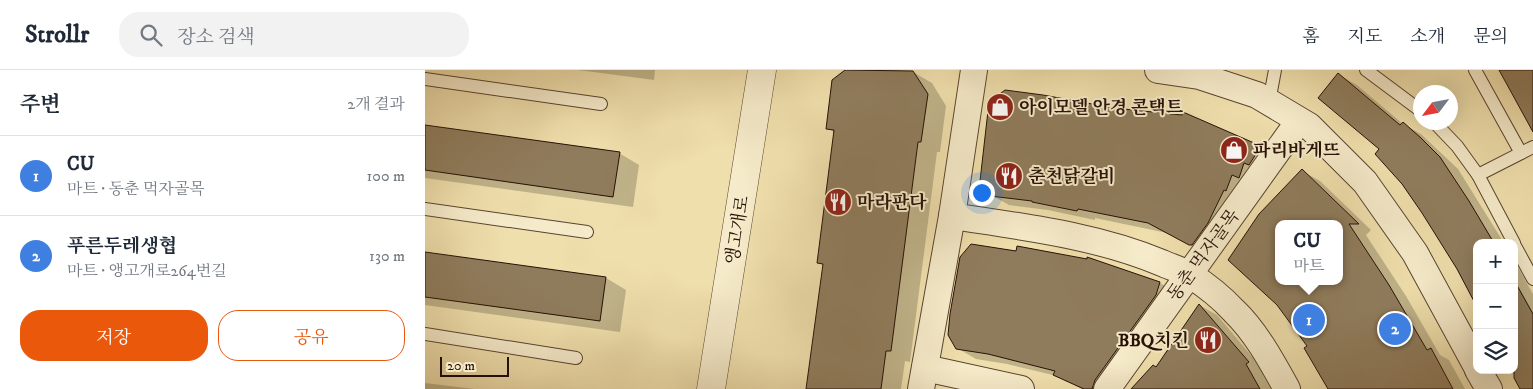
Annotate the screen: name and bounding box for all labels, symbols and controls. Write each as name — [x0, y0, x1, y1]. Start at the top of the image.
search box — [119, 12, 469, 57]
text: Strollr — [25, 20, 89, 50]
icon: search — [137, 21, 165, 49]
text: 장소 검색 — [177, 26, 255, 49]
text: 홈 — [1302, 26, 1320, 48]
text: 지도 — [1348, 26, 1382, 48]
text: 소개 — [1410, 26, 1445, 48]
text: 문의 — [1473, 26, 1508, 48]
north arrow — [1413, 85, 1458, 130]
text: 주변 — [20, 92, 61, 118]
shop icon: 아이모델 안경 콘택트 — [985, 92, 1015, 122]
text: 2개 결과 — [347, 94, 405, 114]
place label: 아이모델 안경 콘택트 — [1019, 97, 1184, 119]
shop icon: 파리바게뜨 — [1219, 135, 1249, 165]
place label: 파리바게뜨 — [1253, 140, 1341, 162]
text: CU — [67, 153, 94, 176]
restaurant icon: 춘천닭갈비 — [994, 161, 1024, 191]
text: 1 — [33, 166, 39, 186]
text: 100 m — [367, 166, 405, 186]
place label: 춘천닭갈비 — [1028, 166, 1115, 188]
text: 마트 · 동춘 먹자골목 — [67, 179, 205, 199]
your location — [969, 180, 995, 206]
restaurant icon: 마라판다 — [823, 187, 853, 217]
place label: 마라판다 — [857, 192, 927, 214]
street label: 앵고개로 — [722, 194, 754, 266]
street label: 동춘 먹자골목 — [1163, 205, 1245, 306]
popup — [1275, 220, 1343, 285]
text: CU — [1294, 230, 1321, 253]
text: 푸른두레생협 — [67, 235, 177, 258]
map controls — [1473, 239, 1518, 374]
button: + — [1473, 239, 1518, 284]
text: 2 — [32, 246, 40, 266]
text: 130 m — [369, 246, 405, 266]
text: 마트 — [1294, 256, 1324, 276]
text: 마트 · 앵고개로264번길 — [67, 261, 227, 281]
button: − — [1473, 284, 1518, 329]
pin: 1 — [1293, 301, 1325, 339]
button: 저장 — [20, 310, 208, 361]
button: 공유 — [218, 310, 405, 361]
pin: 2 — [1379, 310, 1411, 348]
restaurant icon: BBQ치킨 — [1193, 325, 1223, 355]
button: layers — [1473, 329, 1518, 374]
place label: BBQ치킨 — [1118, 330, 1189, 352]
scale bar — [440, 354, 509, 377]
text: 20 m — [447, 357, 475, 375]

